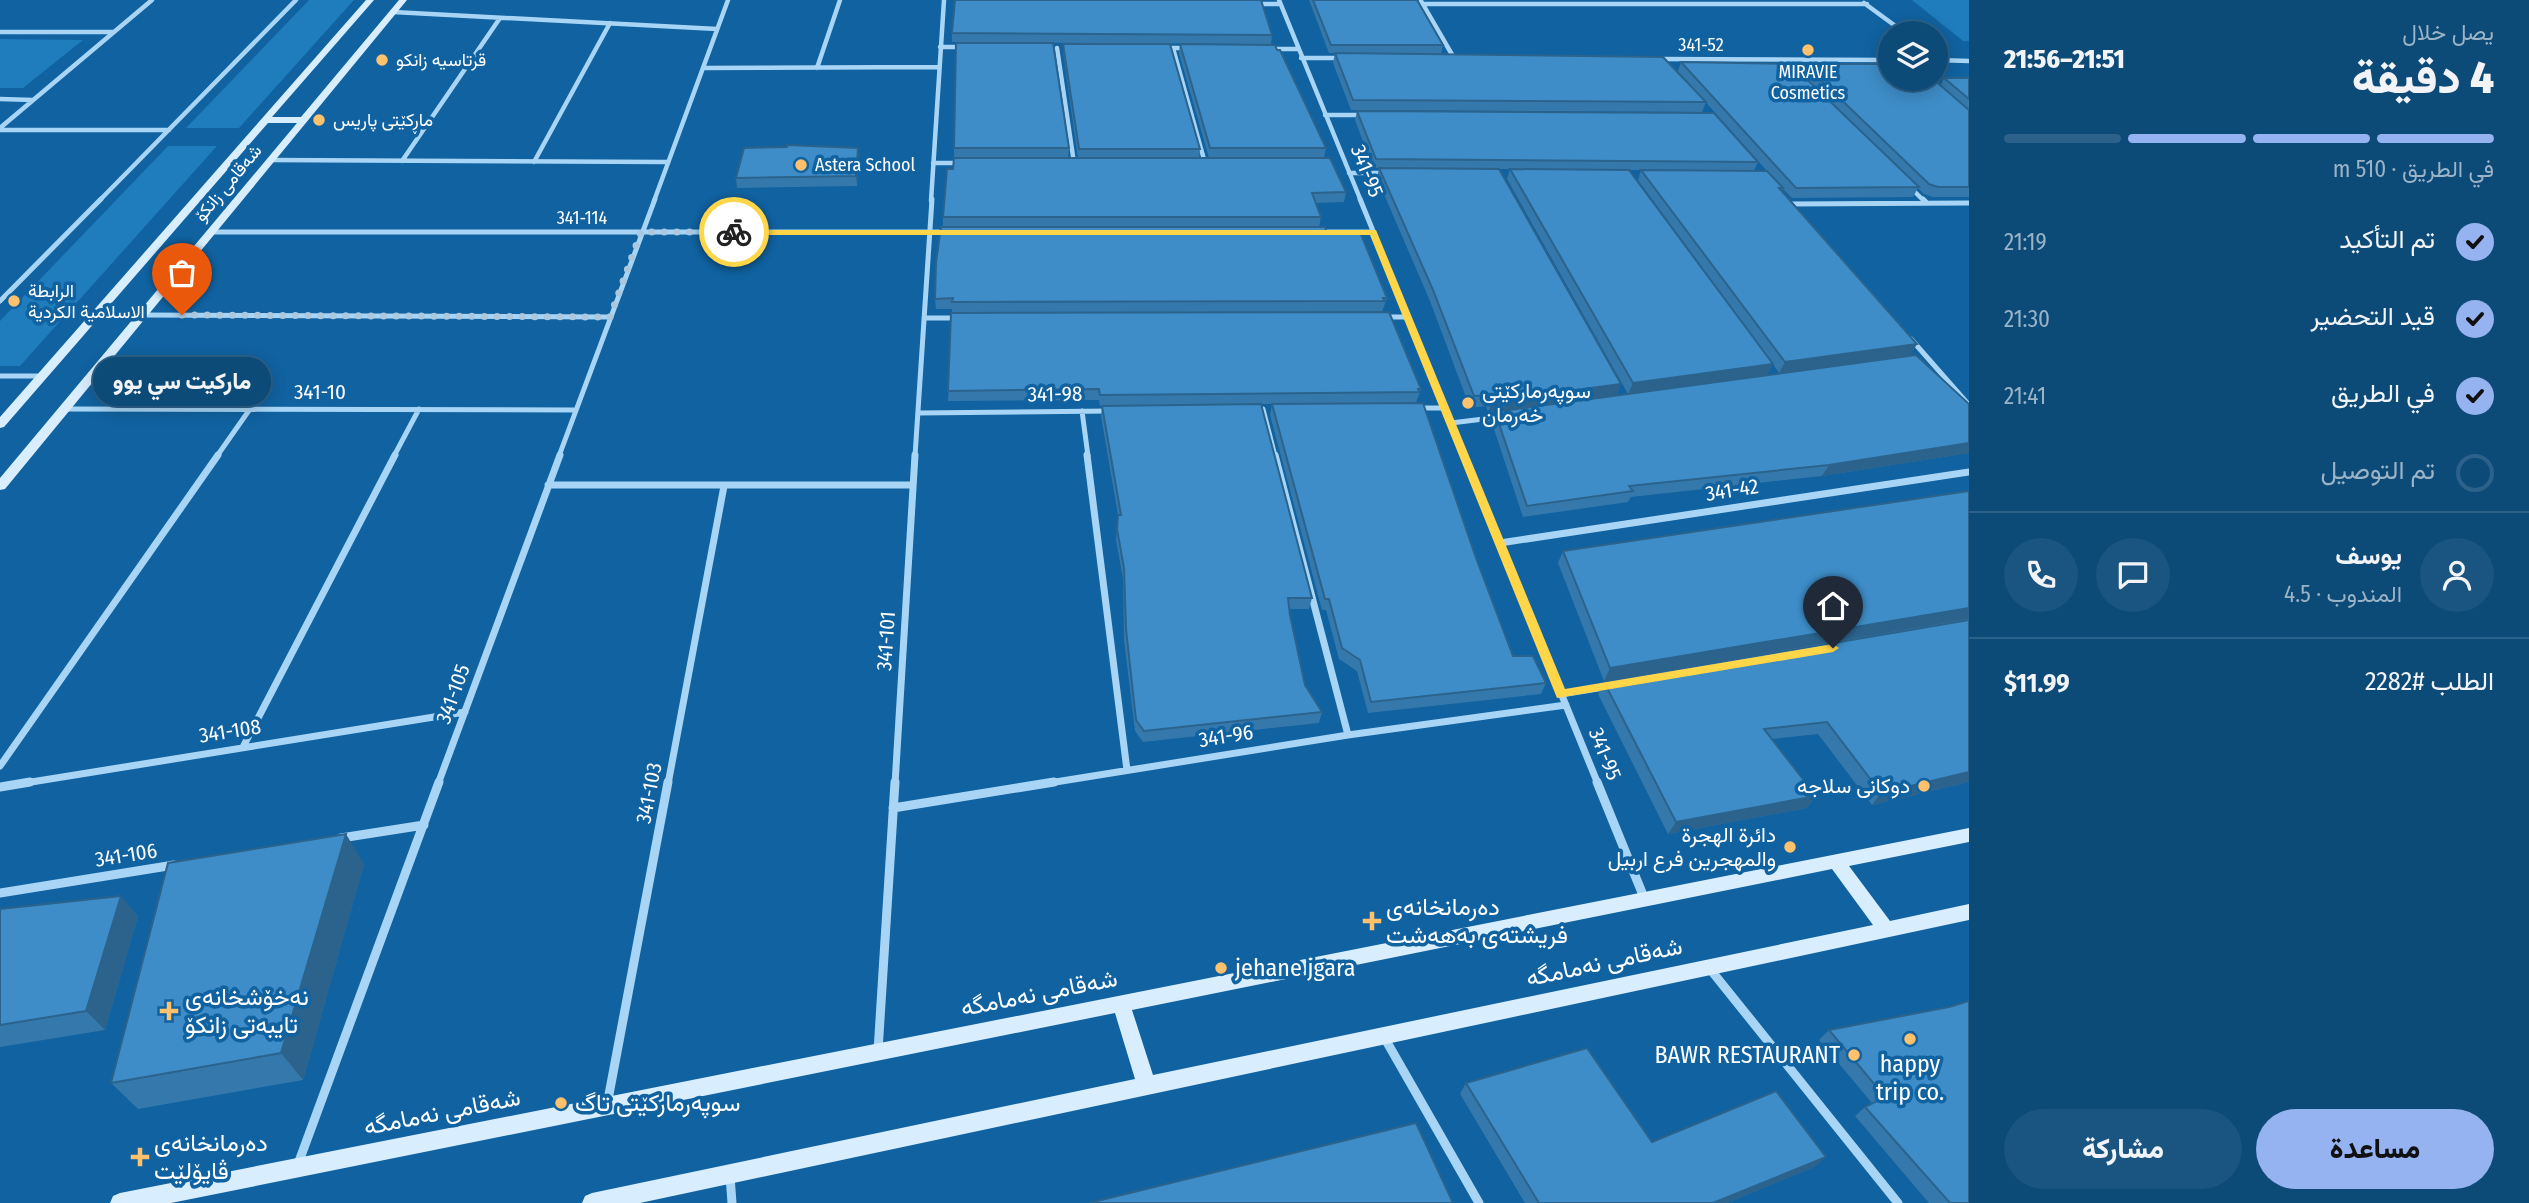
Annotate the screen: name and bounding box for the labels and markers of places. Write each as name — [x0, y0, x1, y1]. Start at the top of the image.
marker: MIRAVIE Cosmetics — [1800, 42, 1816, 58]
place label: قرتاسیە زانکو — [396, 49, 486, 71]
marker: قرتاسیە زانکو — [374, 52, 390, 68]
place label: MIRAVIE Cosmetics — [1771, 61, 1846, 104]
place label: ماڕکێتی پاریس — [333, 109, 433, 134]
marker: ماڕکێتی پاریس — [311, 112, 327, 128]
place label: Astera School — [815, 154, 915, 176]
marker: Astera School — [793, 157, 809, 173]
pin — [152, 243, 212, 315]
place label: الرابطة الاسلامية الكردية — [28, 280, 145, 323]
marker: الرابطة الاسلامية الكردية — [6, 293, 22, 309]
callout: ماركيت سي يوو — [93, 357, 271, 406]
place label: سوپەرمارکێتی خەرمان — [1482, 378, 1591, 428]
marker: سوپەرمارکێتی خەرمان — [1460, 395, 1476, 411]
pin — [1803, 576, 1863, 648]
place label: دوكانى سلاجه — [1797, 773, 1910, 799]
marker: دوكانى سلاجه — [1916, 778, 1932, 794]
place label: دائرة الهجرة والمهجرين فرع اربيل — [1608, 822, 1776, 873]
marker: دائرة الهجرة والمهجرين فرع اربيل — [1782, 839, 1798, 855]
place label: دەرمانخانەی فریشتەی بەهەشت — [1386, 893, 1568, 950]
marker: دەرمانخانەی فریشتەی بەهەشت — [1364, 913, 1380, 929]
place label: jehane jgara — [1234, 954, 1355, 982]
marker: jehane jgara — [1213, 960, 1229, 976]
place label: نەخۆشخانەی تایبەتی زانکۆ — [185, 983, 309, 1040]
marker: نەخۆشخانەی تایبەتی زانکۆ — [159, 1001, 179, 1021]
marker: happy trip co. — [1902, 1031, 1918, 1047]
place label: BAWR RESTAURANT — [1654, 1041, 1840, 1069]
marker: BAWR RESTAURANT — [1846, 1047, 1862, 1063]
place label: happy trip co. — [1876, 1050, 1944, 1106]
place label: سوپەرمارکێتی تاگ — [575, 1089, 740, 1119]
marker: سوپەرمارکێتی تاگ — [553, 1095, 569, 1111]
place label: دەرمانخانەی ڤایۆلێت — [154, 1129, 268, 1186]
marker: دەرمانخانەی ڤایۆلێت — [132, 1149, 148, 1165]

